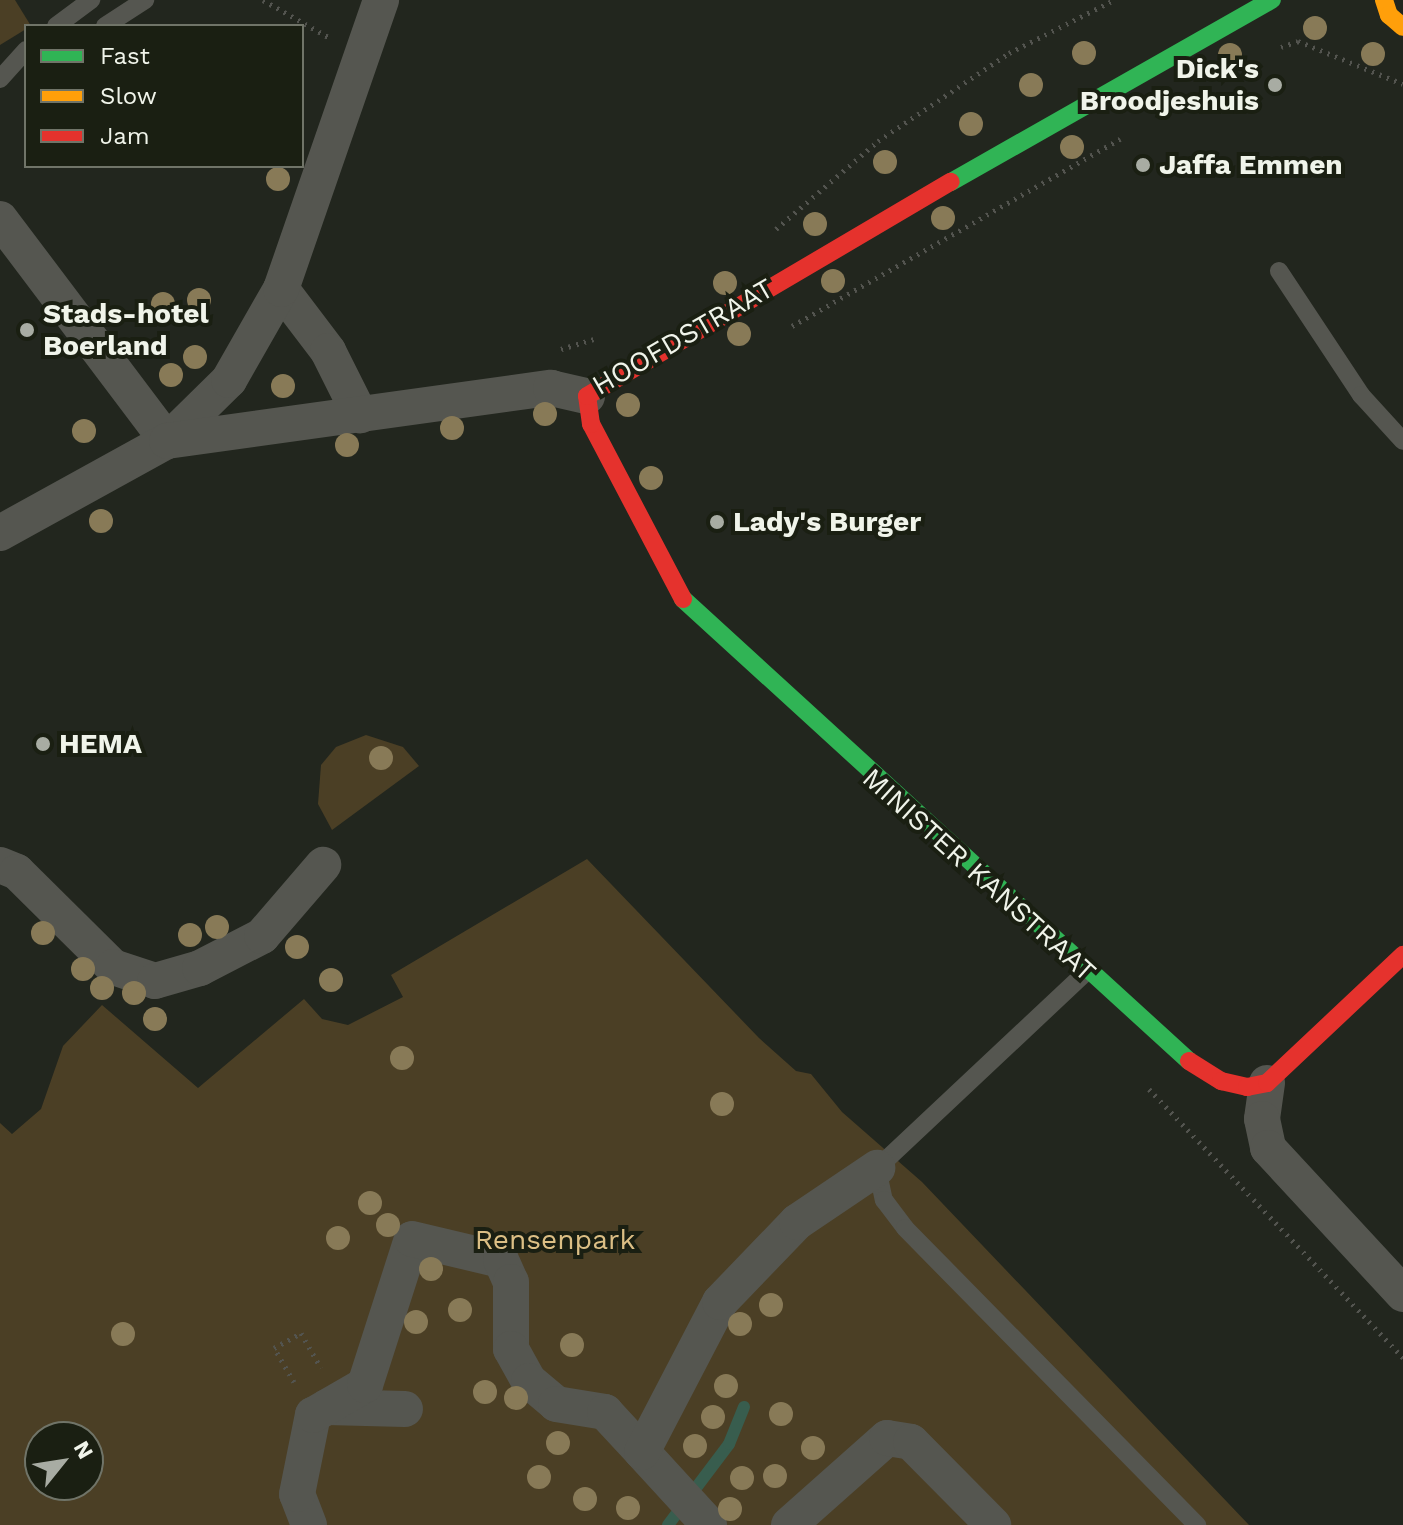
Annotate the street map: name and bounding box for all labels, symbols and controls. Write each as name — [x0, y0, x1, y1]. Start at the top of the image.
legend — [24, 24, 304, 168]
text: Fast — [100, 42, 150, 70]
place label: Dick's Broodjeshuis — [1080, 52, 1259, 118]
marker: Dick's Broodjeshuis — [1266, 76, 1284, 94]
text: Slow — [100, 82, 157, 110]
text: Jam — [100, 122, 150, 150]
place label: Jaffa Emmen — [1159, 148, 1343, 182]
marker: Jaffa Emmen — [1134, 156, 1152, 174]
street label: HOOFDSTRAAT — [586, 272, 780, 402]
place label: Stads-hotel Boerland — [43, 297, 209, 363]
marker: Stads-hotel Boerland — [18, 321, 36, 339]
place label: Lady's Burger — [733, 505, 921, 539]
marker: Lady's Burger — [708, 513, 726, 531]
place label: HEMA — [59, 727, 142, 761]
marker: HEMA — [34, 735, 52, 753]
street label: MINISTER KANSTRAAT — [855, 761, 1103, 989]
park label: Rensenpark — [475, 1223, 635, 1257]
north arrow — [24, 1421, 104, 1501]
text: N — [69, 1436, 98, 1463]

